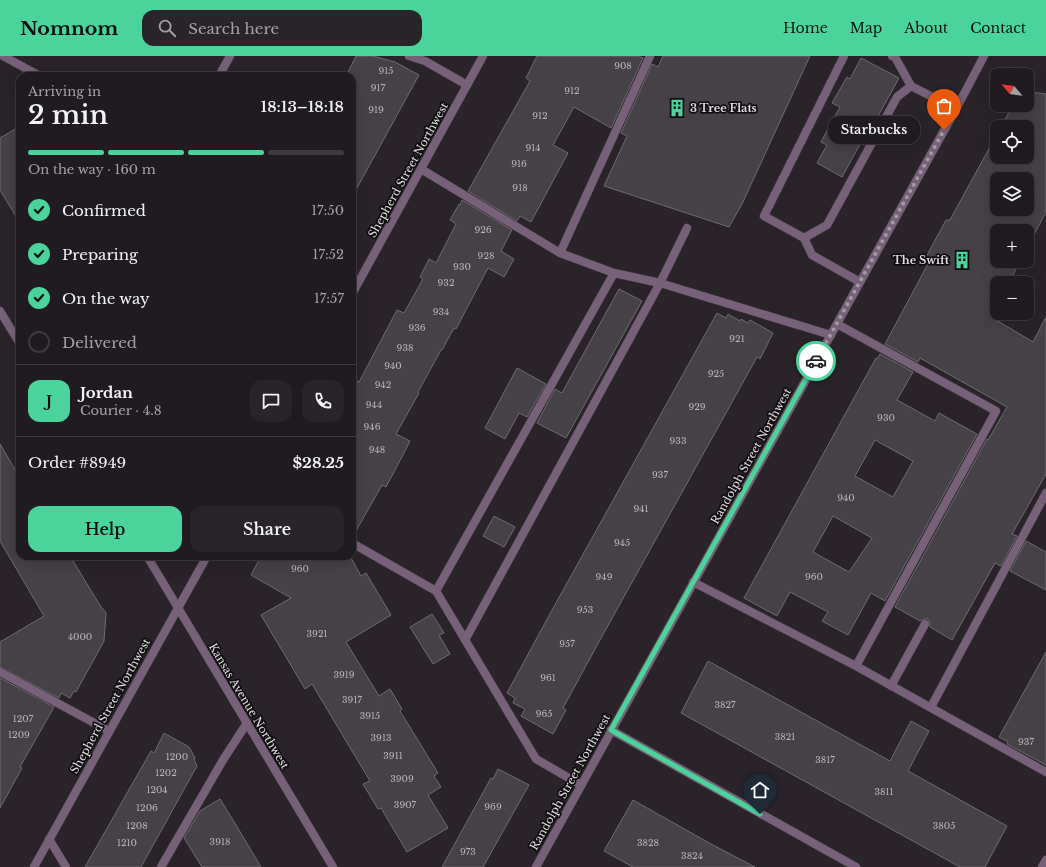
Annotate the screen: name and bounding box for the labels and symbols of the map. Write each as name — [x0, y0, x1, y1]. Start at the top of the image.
house number: 908 — [614, 60, 632, 71]
house number: 915 — [379, 65, 393, 76]
north arrow — [990, 68, 1034, 112]
house number: 917 — [371, 82, 386, 93]
house number: 912 — [564, 85, 580, 96]
pin — [927, 89, 961, 130]
building icon: 3 Tree Flats — [667, 98, 687, 118]
street label: Shepherd Street Northwest — [365, 99, 451, 240]
place label: 3 Tree Flats — [690, 101, 757, 115]
house number: 919 — [368, 104, 384, 115]
house number: 912 — [532, 110, 548, 121]
callout: Starbucks — [828, 116, 920, 144]
house number: 914 — [525, 142, 541, 153]
house number: 916 — [511, 158, 527, 169]
house number: 918 — [512, 182, 528, 193]
house number: 926 — [474, 224, 492, 235]
house number: 928 — [478, 250, 494, 261]
building icon: The Swift — [952, 250, 972, 270]
place label: The Swift — [893, 253, 950, 267]
house number: 930 — [453, 261, 471, 272]
house number: 932 — [438, 277, 454, 288]
house number: 934 — [433, 306, 449, 317]
house number: 936 — [408, 322, 426, 333]
house number: 921 — [729, 333, 745, 344]
courier — [796, 341, 836, 381]
house number: 938 — [397, 342, 413, 353]
house number: 940 — [384, 360, 402, 371]
house number: 925 — [708, 368, 724, 379]
house number: 942 — [375, 379, 391, 390]
street label: Randolph Street Northwest — [708, 385, 795, 526]
house number: 944 — [366, 399, 382, 410]
house number: 929 — [688, 401, 706, 412]
house number: 930 — [877, 412, 895, 423]
house number: 946 — [364, 421, 381, 432]
house number: 933 — [670, 435, 686, 446]
house number: 948 — [369, 444, 385, 455]
house number: 937 — [652, 469, 668, 480]
house number: 940 — [837, 492, 855, 503]
house number: 941 — [633, 503, 649, 514]
house number: 945 — [614, 537, 630, 548]
house number: 960 — [291, 563, 309, 574]
house number: 949 — [596, 571, 613, 582]
house number: 960 — [805, 571, 823, 582]
house number: 953 — [577, 604, 593, 615]
house number: 3921 — [307, 628, 327, 639]
house number: 4000 — [68, 631, 92, 642]
street label: Shepherd Street Northwest — [67, 635, 153, 776]
house number: 957 — [559, 638, 575, 649]
street label: Kansas Avenue Northwest — [206, 641, 293, 772]
house number: 3919 — [333, 669, 355, 680]
house number: 961 — [540, 672, 556, 683]
house number: 3917 — [342, 694, 362, 705]
house number: 3827 — [714, 699, 736, 710]
house number: 965 — [536, 708, 552, 719]
house number: 3915 — [360, 710, 380, 721]
street label: Randolph Street Northwest — [527, 711, 614, 852]
house number: 1207 — [13, 713, 34, 724]
house number: 1209 — [8, 729, 30, 740]
house number: 3821 — [775, 731, 795, 742]
house number: 3913 — [371, 732, 391, 743]
house number: 937 — [1018, 736, 1034, 747]
house number: 3911 — [383, 750, 403, 761]
house number: 1200 — [166, 751, 188, 762]
house number: 3817 — [815, 754, 835, 765]
house number: 1202 — [155, 767, 177, 778]
house number: 3909 — [390, 773, 414, 784]
pin — [743, 773, 777, 814]
house number: 1204 — [146, 784, 168, 795]
house number: 3811 — [874, 786, 894, 797]
house number: 3907 — [394, 799, 417, 810]
house number: 969 — [484, 801, 502, 812]
house number: 1206 — [136, 802, 158, 813]
house number: 1208 — [126, 820, 148, 831]
house number: 3805 — [933, 820, 955, 831]
house number: 3918 — [210, 836, 230, 847]
house number: 1210 — [117, 837, 137, 848]
house number: 3828 — [637, 837, 659, 848]
house number: 973 — [460, 846, 476, 857]
house number: 3824 — [681, 850, 703, 861]

